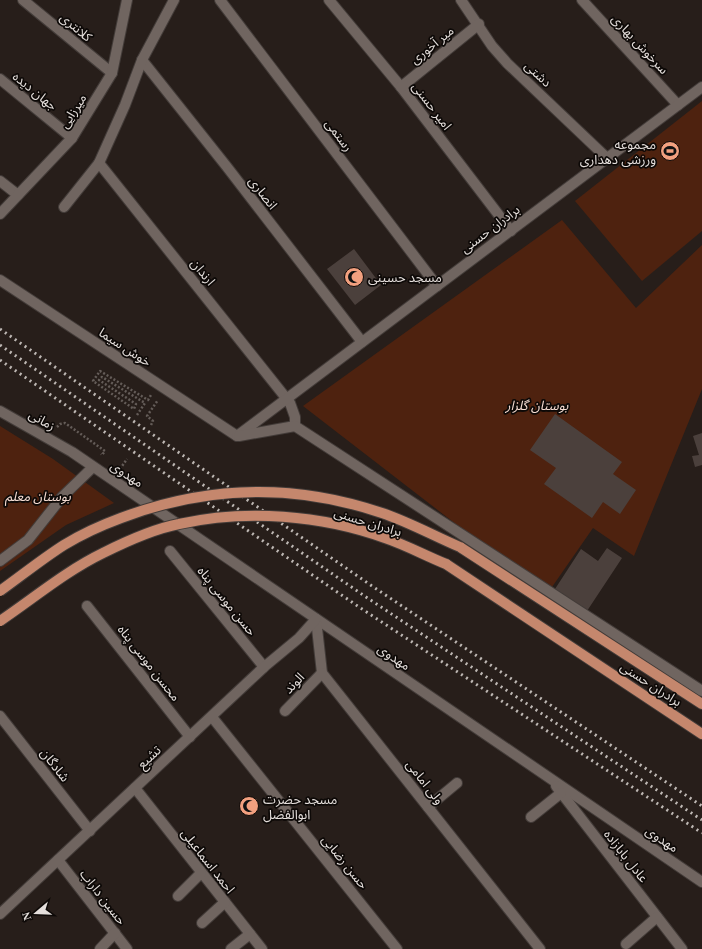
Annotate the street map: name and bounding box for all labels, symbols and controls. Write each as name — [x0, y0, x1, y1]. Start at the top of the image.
street label: کلانتری — [57, 10, 95, 46]
street label: سرخوش بهاری — [608, 11, 671, 78]
street label: میر آخوری — [407, 23, 458, 68]
street label: دشتی — [521, 58, 554, 91]
street label: جهان دیده — [9, 69, 60, 114]
street label: امیر حسنی — [408, 79, 455, 133]
street label: میرزایی — [56, 91, 91, 131]
street label: رستمی — [321, 116, 356, 155]
place label: مجموعه ورزشی دهداری — [580, 137, 656, 168]
sports icon: مجموعه ورزشی دهداری — [659, 140, 681, 162]
street label: انصاری — [245, 174, 280, 213]
street label: برادران حسنی — [458, 202, 523, 257]
street label: ارندان — [187, 256, 218, 289]
mosque icon: مسجد حسینی — [343, 266, 365, 288]
place label: مسجد حسینی — [368, 270, 442, 286]
street label: خوش سیما — [96, 325, 154, 370]
park label: بوستان گلزار — [505, 398, 569, 414]
street label: زمانی — [26, 407, 58, 434]
street label: مهدوی — [107, 458, 146, 491]
park label: بوستان معلم — [4, 489, 71, 507]
street label: برادران حسنی — [332, 505, 404, 540]
street label: حسن موسی پناه — [193, 563, 260, 640]
street label: محسن موسی پناه — [113, 622, 183, 705]
street label: مهدوی — [374, 641, 413, 674]
street label: برادران حسنی — [617, 659, 684, 710]
street label: الوند — [281, 670, 307, 696]
street label: تشیع — [134, 742, 166, 774]
street label: شادگان — [37, 745, 73, 785]
street label: ولی امامی — [402, 757, 447, 808]
place label: مسجد حضرت ابوالفضل — [263, 792, 338, 823]
mosque icon: مسجد حضرت ابوالفضل — [238, 795, 260, 817]
street label: مهدوی — [642, 823, 681, 856]
street label: احمد اسماعیلی — [177, 826, 238, 897]
street label: عادل بابازاده — [600, 827, 651, 886]
street label: حسن رضایی — [318, 832, 371, 893]
street label: حسین داراب — [76, 866, 129, 929]
north arrow — [16, 893, 56, 933]
text: N — [20, 910, 34, 922]

